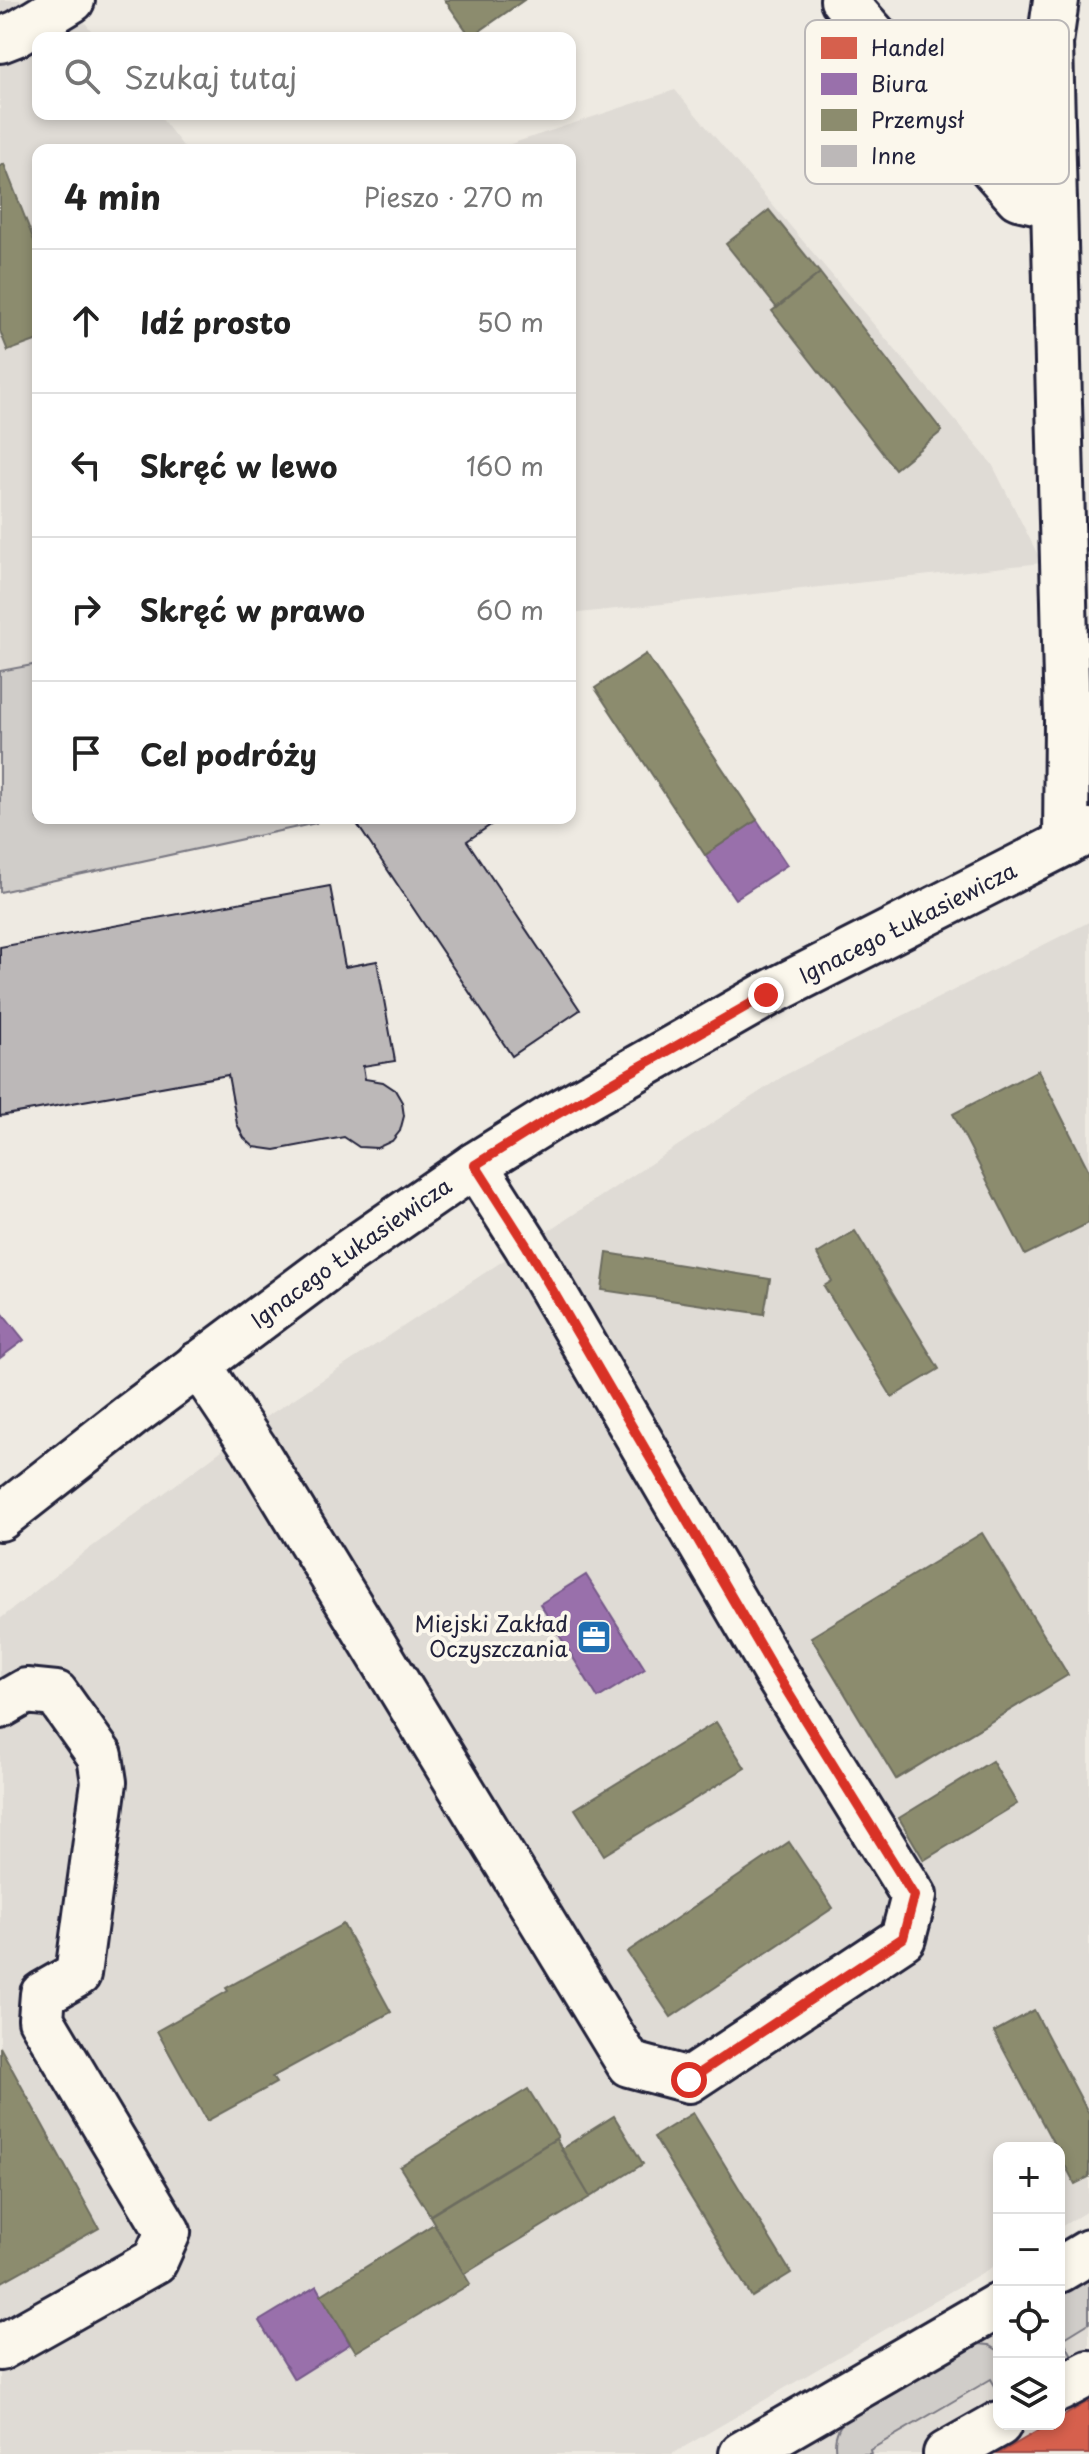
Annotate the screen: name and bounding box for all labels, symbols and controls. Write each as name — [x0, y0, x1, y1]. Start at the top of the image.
legend — [805, 20, 1069, 184]
text: Handel — [871, 30, 945, 63]
search box — [32, 32, 576, 120]
icon: search — [60, 54, 104, 98]
text: Szukaj tutaj — [124, 54, 297, 99]
text: Biura — [871, 66, 928, 99]
text: Przemysł — [871, 102, 965, 135]
text: Inne — [871, 138, 916, 171]
text: 4 min — [64, 170, 161, 222]
text: Pieszo · 270 m — [364, 177, 544, 216]
icon: ahead — [64, 299, 108, 343]
text: Idź prosto — [140, 299, 291, 344]
text: 50 m — [477, 302, 544, 341]
icon: left — [64, 443, 108, 487]
text: Skręć w lewo — [140, 443, 338, 488]
text: 160 m — [466, 446, 544, 485]
icon: right — [64, 587, 108, 631]
text: Skręć w prawo — [140, 587, 365, 632]
text: 60 m — [476, 590, 544, 629]
icon: arrive — [64, 731, 108, 775]
text: Cel podróży — [140, 731, 317, 776]
street label: Ignacego Łukasiewicza — [792, 852, 1022, 991]
route end — [748, 977, 784, 1013]
street label: Ignacego Łukasiewicza — [243, 1168, 458, 1335]
place label: Miejski Zakład Oczyszczania — [414, 1606, 569, 1664]
office icon: Miejski Zakład Oczyszczania — [575, 1618, 613, 1656]
route start — [671, 2062, 707, 2098]
map controls — [993, 2142, 1065, 2430]
button: + — [993, 2142, 1065, 2214]
button: − — [993, 2214, 1065, 2286]
button: locate — [993, 2286, 1065, 2358]
button: layers — [993, 2358, 1065, 2430]

